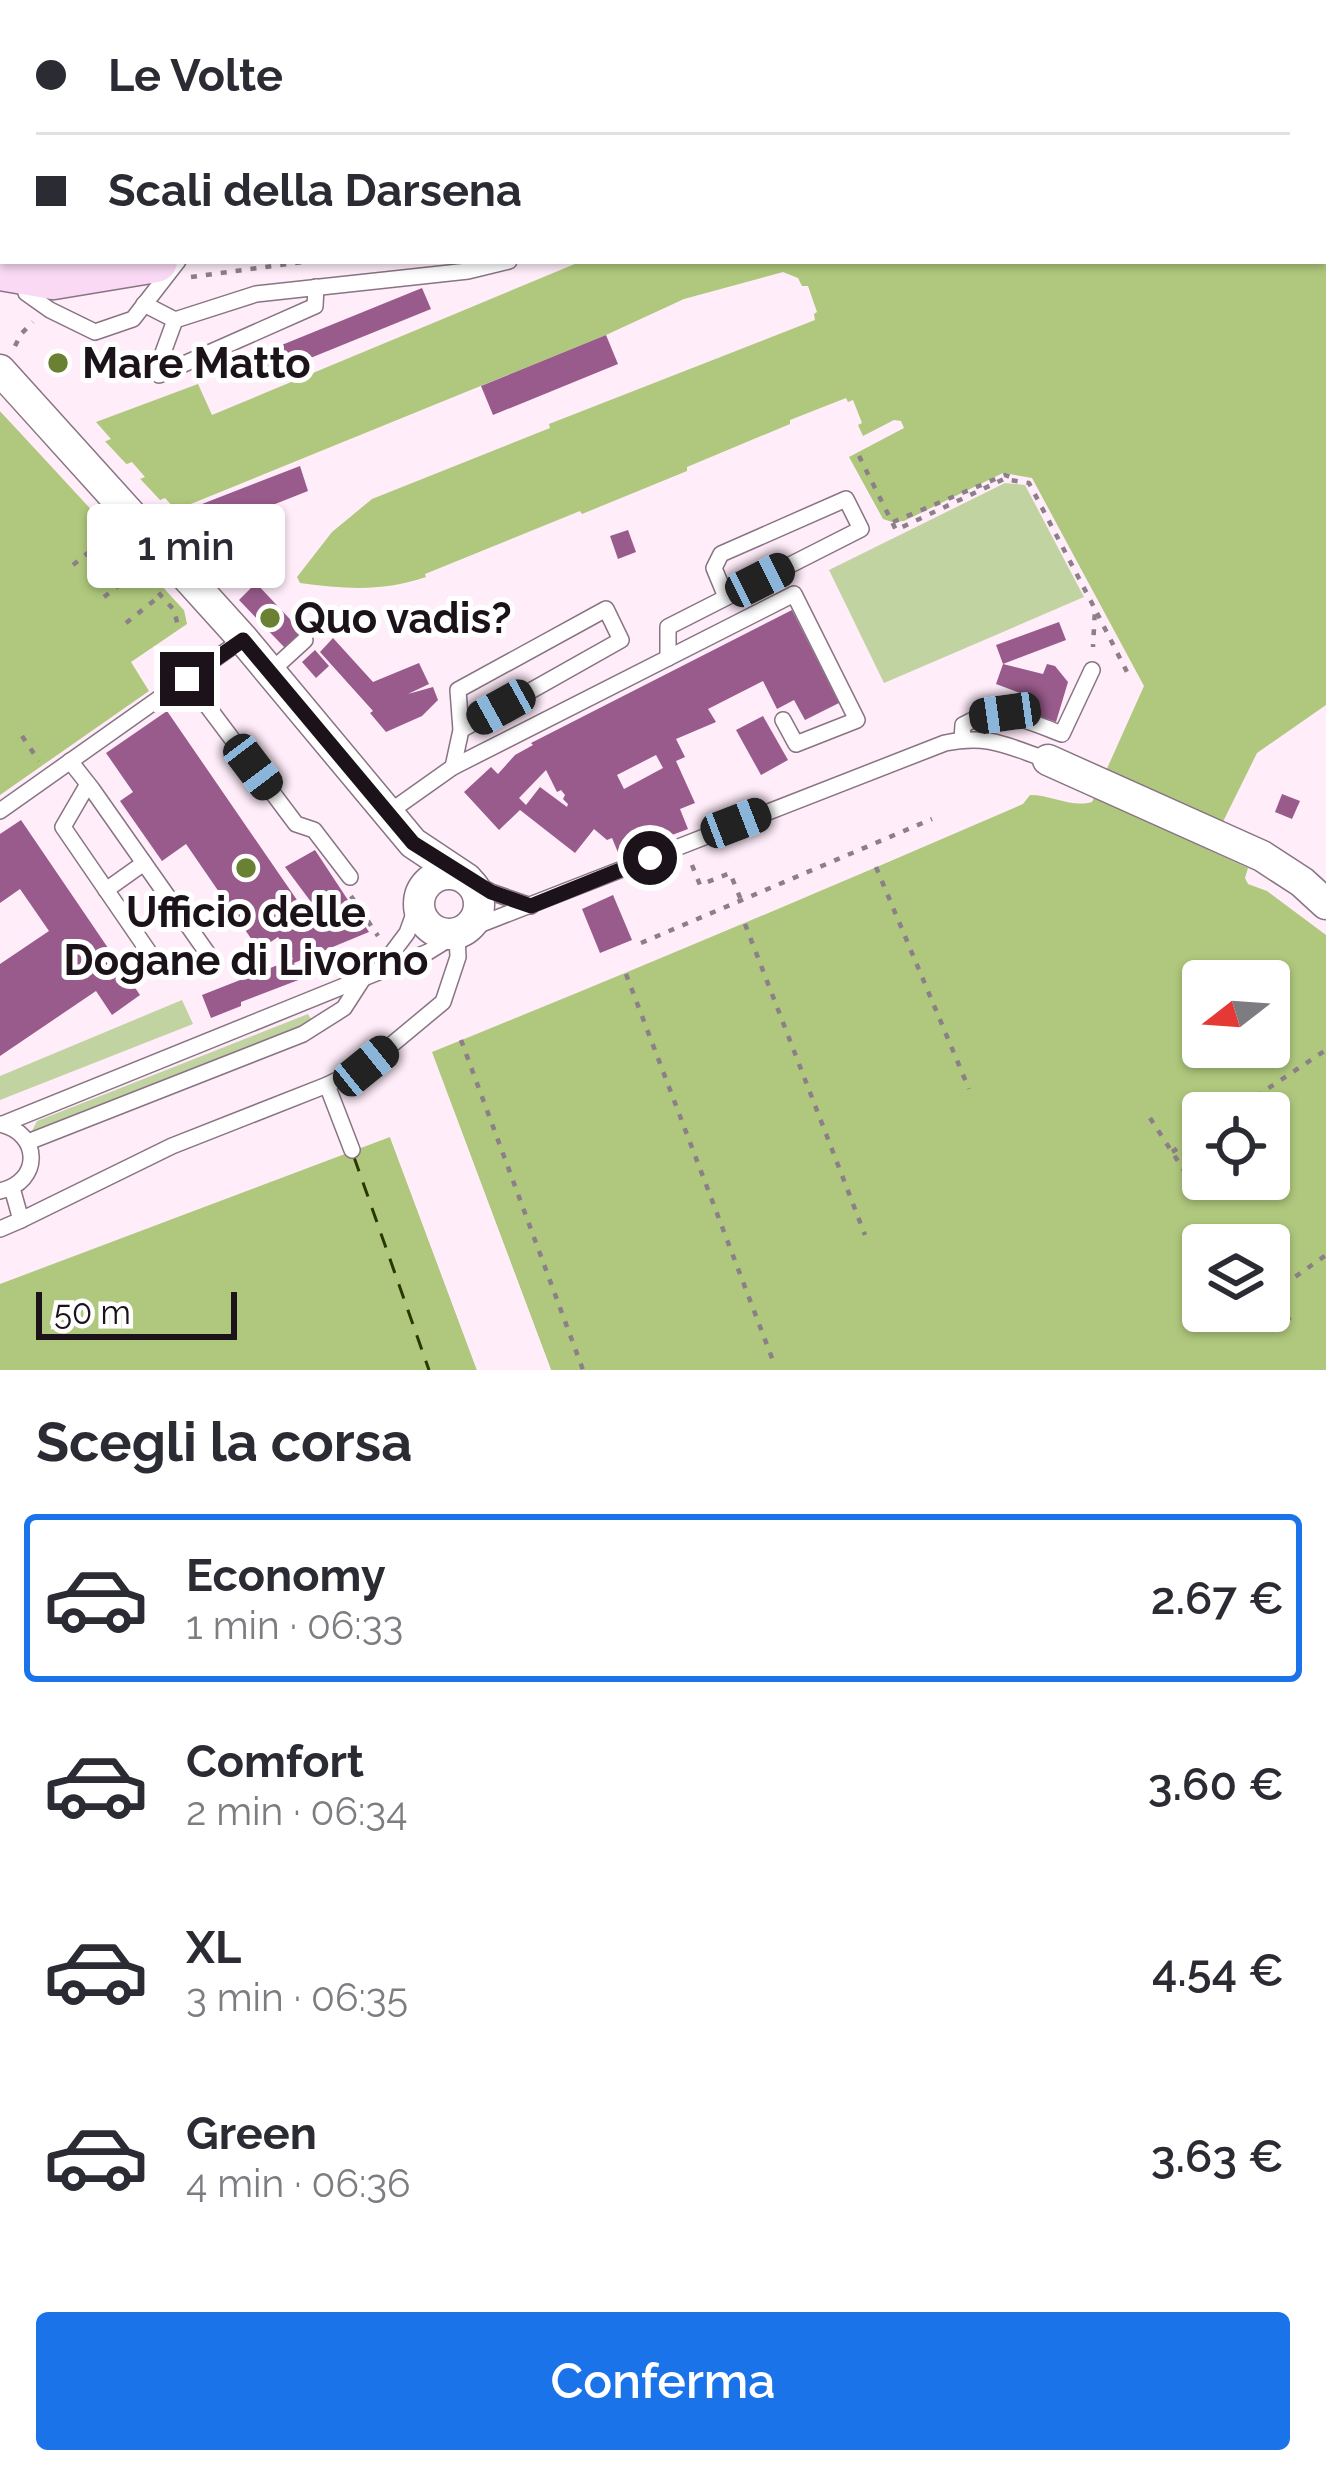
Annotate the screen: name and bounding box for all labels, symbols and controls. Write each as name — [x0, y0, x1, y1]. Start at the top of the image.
text: Le Volte — [108, 49, 283, 102]
text: Scali della Darsena — [108, 164, 522, 217]
place label: Mare Matto — [82, 339, 311, 388]
marker: Mare Matto — [45, 350, 71, 376]
callout: 1 min — [88, 505, 286, 589]
text: 1 min — [138, 523, 234, 569]
car — [720, 548, 800, 612]
place label: Quo vadis? — [294, 594, 512, 643]
marker: Quo vadis? — [257, 605, 283, 631]
route end — [160, 652, 214, 706]
car — [461, 674, 541, 740]
car — [967, 690, 1043, 736]
car — [217, 727, 289, 807]
car — [696, 793, 776, 853]
route start — [623, 831, 677, 885]
marker: Ufficio delle Dogane di Livorno — [233, 855, 259, 881]
place label: Ufficio delle Dogane di Livorno — [64, 888, 428, 985]
north arrow — [1182, 960, 1290, 1068]
map controls — [1182, 960, 1290, 1332]
car — [327, 1029, 405, 1103]
button: locate — [1182, 1092, 1290, 1200]
button: layers — [1182, 1224, 1290, 1332]
scale bar — [36, 1286, 237, 1339]
text: 50 m — [54, 1293, 131, 1332]
text: Scegli la corsa — [36, 1410, 412, 1474]
icon: car — [42, 1544, 150, 1652]
text: Economy — [186, 1549, 386, 1602]
text: 2.67 € — [1151, 1572, 1284, 1625]
text: 1 min · 06:33 — [186, 1602, 403, 1648]
icon: car — [42, 1730, 150, 1838]
text: Comfort — [186, 1735, 364, 1788]
text: 3.60 € — [1148, 1758, 1284, 1811]
text: 2 min · 06:34 — [186, 1788, 407, 1834]
icon: car — [42, 1916, 150, 2024]
text: XL — [186, 1921, 241, 1974]
text: 4.54 € — [1152, 1944, 1284, 1997]
text: 3 min · 06:35 — [186, 1974, 408, 2020]
icon: car — [42, 2102, 150, 2210]
text: Green — [186, 2107, 317, 2160]
text: 3.63 € — [1151, 2130, 1284, 2183]
text: 4 min · 06:36 — [186, 2160, 411, 2206]
button: Conferma — [36, 2312, 1290, 2450]

